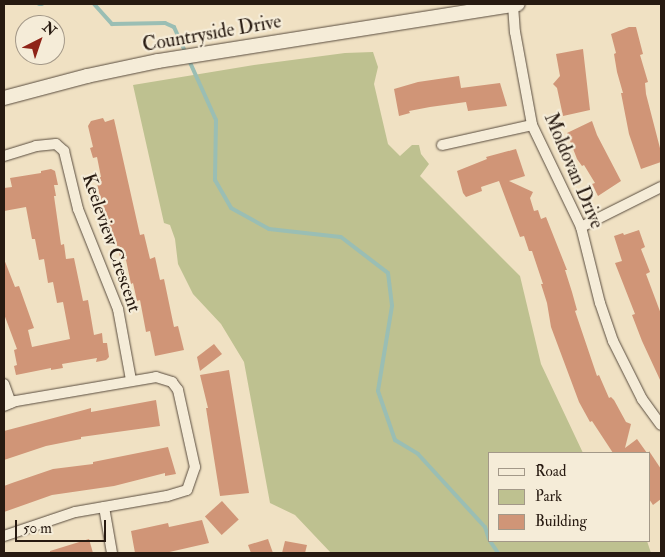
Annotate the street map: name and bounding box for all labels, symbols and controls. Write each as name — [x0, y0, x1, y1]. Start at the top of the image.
street label: Countryside Drive — [141, 11, 283, 57]
north arrow — [15, 15, 65, 65]
text: N — [39, 19, 60, 40]
street label: Moldovan Drive — [538, 110, 608, 232]
street label: Keeleview Crescent — [77, 171, 145, 315]
legend — [488, 452, 650, 542]
text: Road — [535, 462, 566, 481]
text: Park — [535, 487, 562, 506]
scale bar — [18, 510, 109, 542]
text: Building — [535, 512, 587, 531]
text: 50 m — [23, 519, 52, 538]

